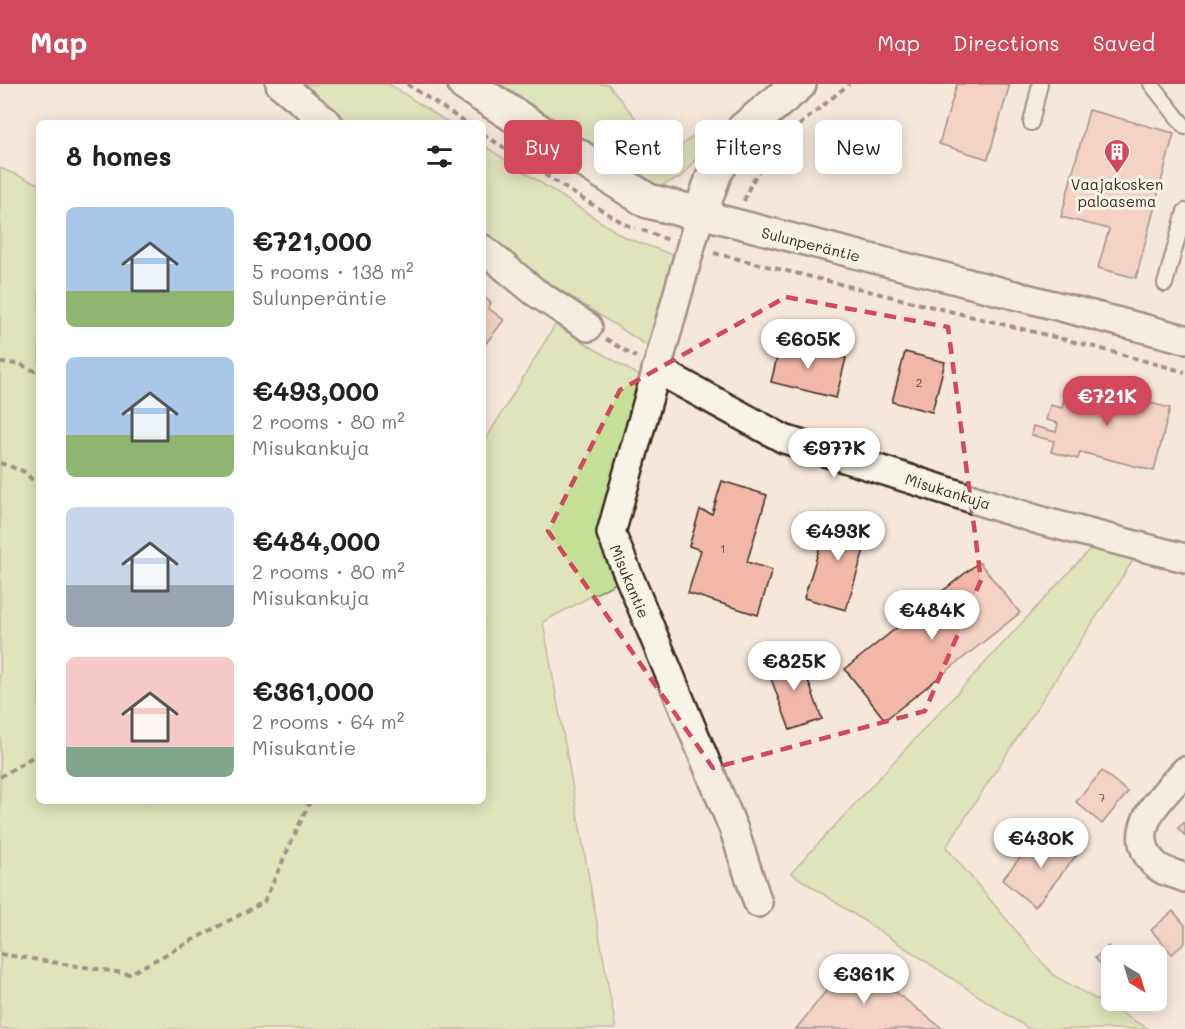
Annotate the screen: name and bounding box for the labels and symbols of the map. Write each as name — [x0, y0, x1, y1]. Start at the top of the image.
building icon: Vaajakosken paloasema — [1102, 137, 1132, 175]
place label: Vaajakosken paloasema — [1071, 174, 1163, 211]
street label: Sulunperäntie — [760, 222, 862, 266]
pin: €605K — [766, 319, 850, 370]
house number: 2 — [916, 374, 922, 390]
pin: €721K — [1065, 376, 1149, 427]
pin: €977K — [792, 428, 876, 479]
street label: Misukankuja — [903, 469, 993, 513]
pin: €493K — [796, 511, 880, 562]
house number: 1 — [720, 540, 726, 556]
street label: Misukantie — [606, 541, 654, 621]
pin: €484K — [890, 590, 974, 641]
pin: €825K — [752, 641, 836, 692]
house number: 7 — [1099, 789, 1106, 805]
pin: €430K — [999, 818, 1083, 869]
north arrow — [1101, 945, 1167, 1011]
pin: €361K — [822, 954, 906, 1005]

